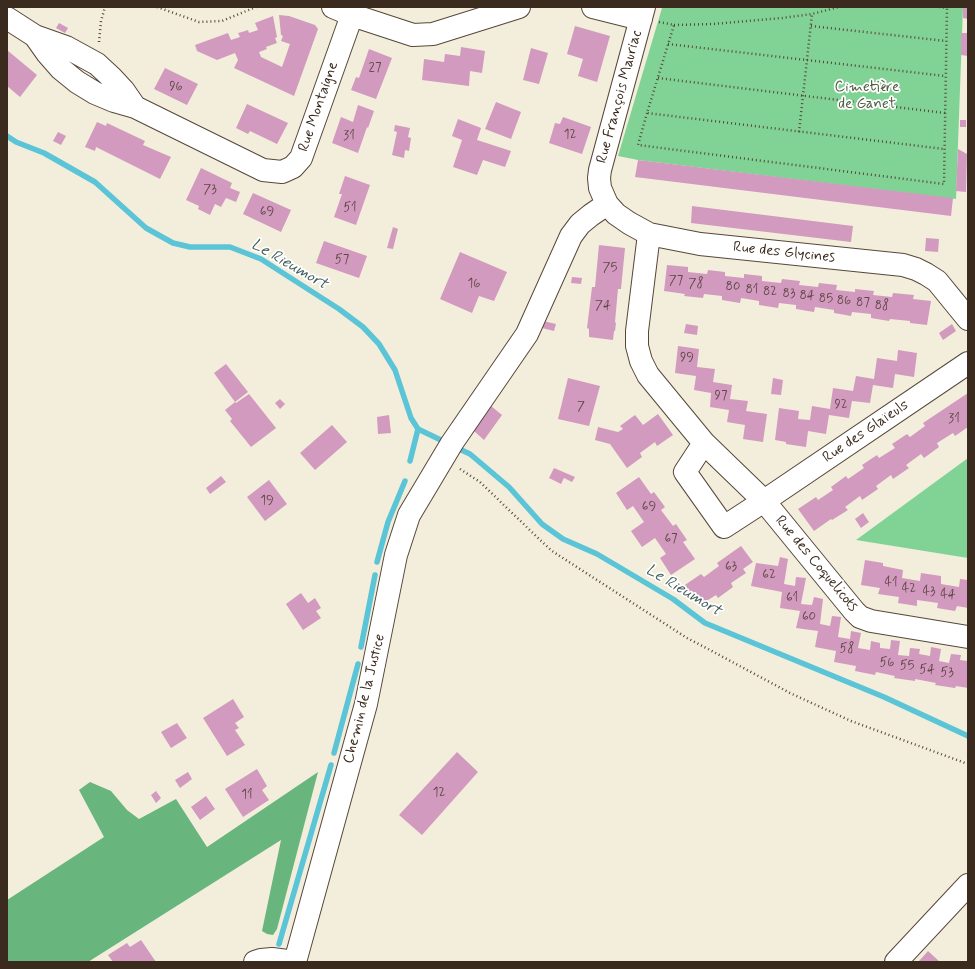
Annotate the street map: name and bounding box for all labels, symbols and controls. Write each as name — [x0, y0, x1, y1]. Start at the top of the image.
street label: Rue François Mauriac — [594, 28, 646, 166]
street label: Rue Montaigne — [295, 60, 343, 154]
house number: 27 — [369, 60, 381, 76]
house number: 96 — [169, 79, 183, 95]
park label: Cimetière de Ganet — [835, 79, 899, 114]
house number: 12 — [564, 127, 576, 143]
house number: 31 — [343, 128, 355, 144]
house number: 73 — [203, 182, 217, 198]
house number: 51 — [343, 200, 357, 216]
house number: 69 — [260, 204, 274, 220]
water label: Le Rieumort — [248, 235, 330, 295]
street label: Rue des Glycines — [732, 239, 836, 267]
house number: 57 — [335, 252, 349, 268]
house number: 75 — [603, 260, 617, 276]
house number: 77 — [669, 273, 683, 289]
house number: 16 — [468, 276, 480, 292]
house number: 78 — [688, 276, 704, 292]
house number: 80 — [726, 279, 740, 295]
house number: 81 — [746, 282, 758, 298]
house number: 82 — [763, 284, 777, 300]
house number: 83 — [783, 286, 795, 302]
house number: 84 — [799, 288, 815, 304]
house number: 85 — [819, 291, 833, 307]
house number: 86 — [837, 293, 851, 309]
house number: 87 — [856, 295, 870, 311]
house number: 74 — [595, 298, 611, 314]
house number: 88 — [875, 298, 889, 314]
house number: 99 — [680, 350, 694, 366]
house number: 97 — [715, 388, 727, 404]
street label: Rue des Glaïeuls — [820, 397, 912, 467]
house number: 92 — [834, 397, 848, 413]
house number: 7 — [577, 399, 585, 415]
house number: 31 — [948, 411, 960, 427]
house number: 19 — [260, 493, 274, 509]
house number: 69 — [642, 499, 656, 515]
street label: Rue des Coquelicots — [771, 512, 861, 616]
house number: 67 — [664, 531, 678, 547]
house number: 63 — [725, 559, 737, 575]
water label: Le Rieumort — [642, 561, 724, 621]
house number: 62 — [762, 567, 776, 583]
house number: 41 — [884, 575, 898, 591]
house number: 42 — [902, 581, 916, 597]
house number: 43 — [922, 584, 936, 600]
house number: 44 — [940, 587, 956, 603]
house number: 61 — [786, 590, 798, 606]
house number: 60 — [802, 609, 816, 625]
street label: Chemin de la Justice — [340, 632, 390, 766]
house number: 58 — [840, 641, 854, 657]
house number: 56 — [880, 655, 894, 671]
house number: 55 — [900, 658, 914, 674]
house number: 54 — [919, 662, 935, 678]
house number: 53 — [940, 665, 954, 681]
house number: 12 — [433, 785, 445, 801]
house number: 11 — [241, 787, 253, 803]

